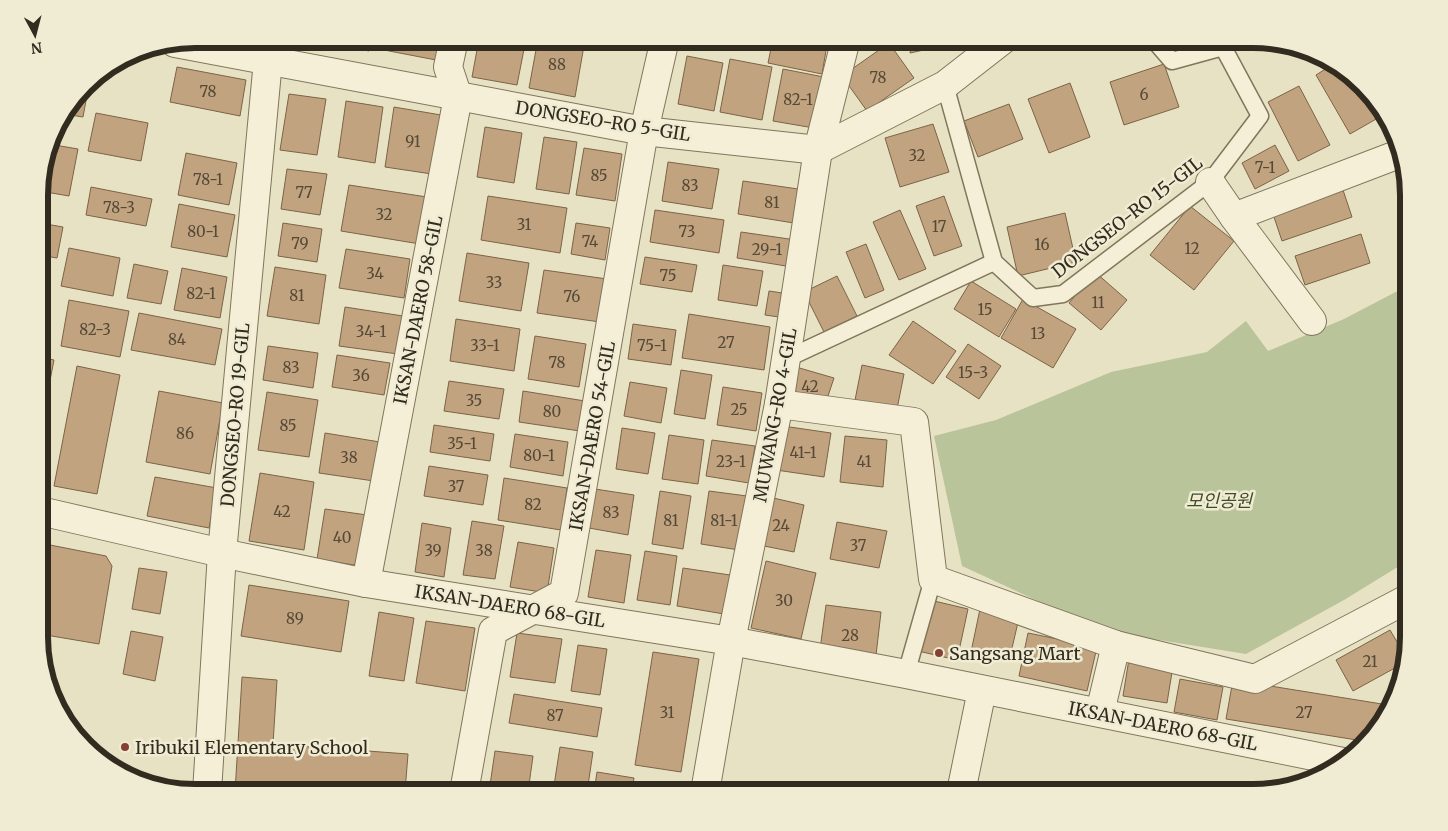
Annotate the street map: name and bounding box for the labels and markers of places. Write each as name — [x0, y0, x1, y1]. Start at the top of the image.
place label: Sangsang Mart — [949, 642, 1081, 665]
marker: Sangsang Mart — [933, 647, 945, 659]
place label: Iribukil Elementary School — [135, 736, 369, 759]
marker: Iribukil Elementary School — [119, 741, 131, 753]

